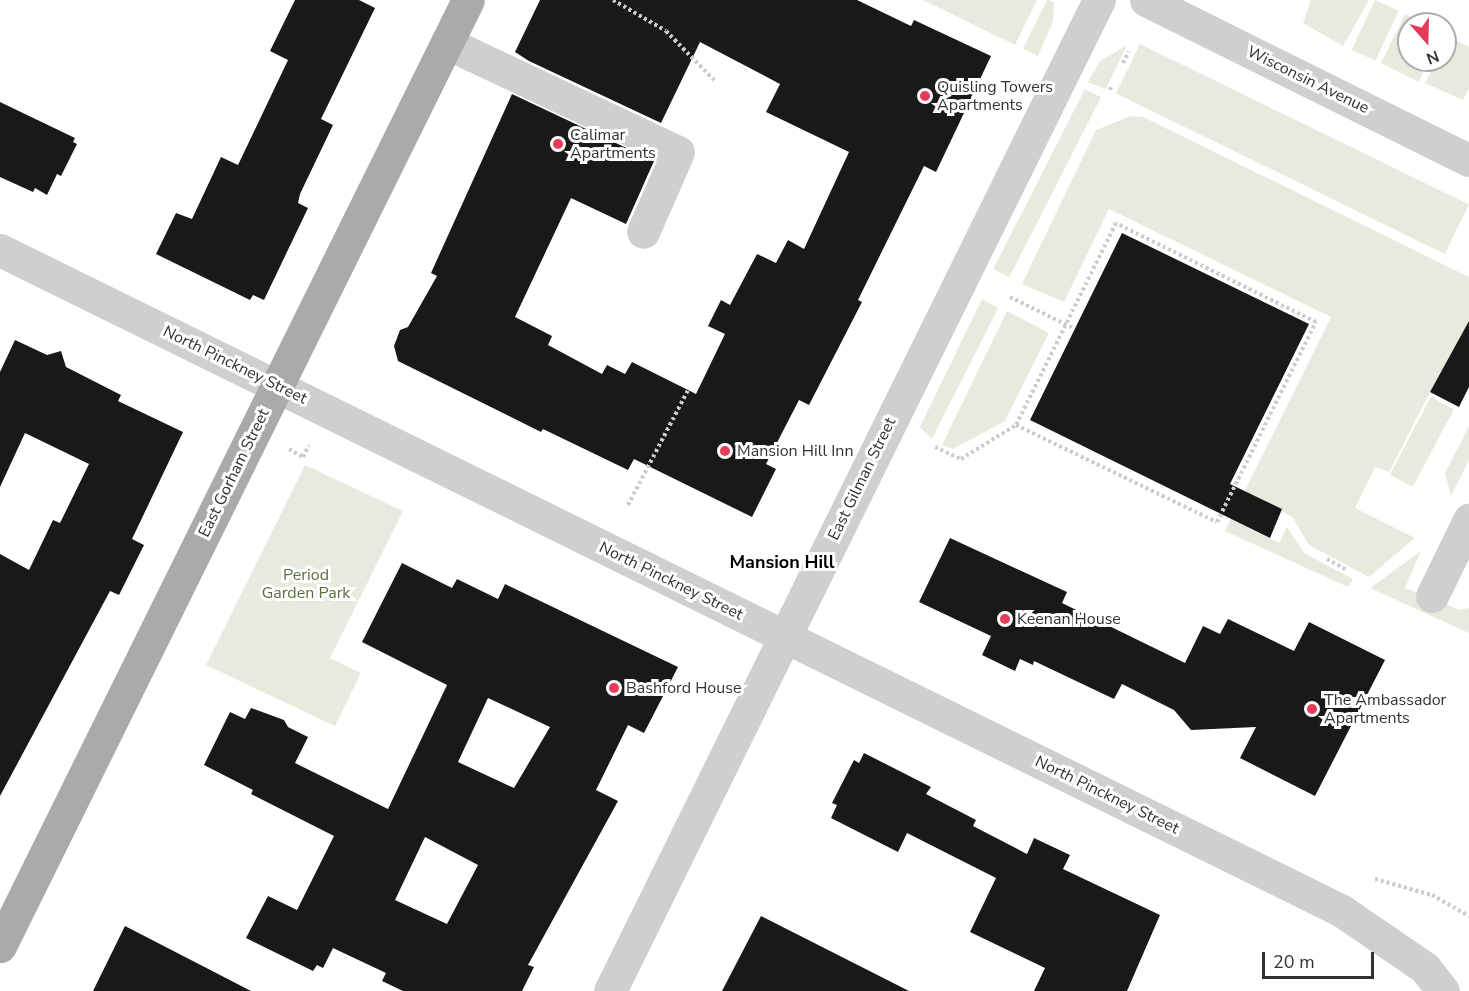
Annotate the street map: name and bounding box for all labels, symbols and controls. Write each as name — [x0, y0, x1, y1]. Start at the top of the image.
north arrow — [1397, 12, 1457, 72]
street label: Wisconsin Avenue — [1244, 42, 1372, 118]
text: N — [1423, 45, 1442, 69]
place label: Quisling Towers Apartments — [937, 77, 1053, 115]
marker: Quisling Towers Apartments — [918, 89, 932, 103]
place label: Calimar Apartments — [570, 125, 656, 163]
marker: Calimar Apartments — [551, 137, 565, 151]
street label: North Pinckney Street — [160, 322, 310, 408]
street label: East Gorham Street — [195, 406, 273, 540]
street label: East Gilman Street — [824, 415, 900, 543]
place label: Mansion Hill Inn — [737, 441, 853, 461]
marker: Mansion Hill Inn — [718, 444, 732, 458]
street label: North Pinckney Street — [596, 538, 746, 624]
district label: Mansion Hill — [729, 551, 835, 573]
park label: Period Garden Park — [262, 565, 350, 603]
place label: Keenan House — [1017, 609, 1121, 629]
marker: Keenan House — [998, 612, 1012, 626]
place label: Bashford House — [626, 678, 741, 698]
marker: Bashford House — [607, 681, 621, 695]
place label: The Ambassador Apartments — [1324, 690, 1446, 728]
marker: The Ambassador Apartments — [1305, 702, 1319, 716]
street label: North Pinckney Street — [1032, 752, 1182, 838]
scale bar — [1265, 940, 1378, 978]
text: 20 m — [1273, 950, 1315, 974]

